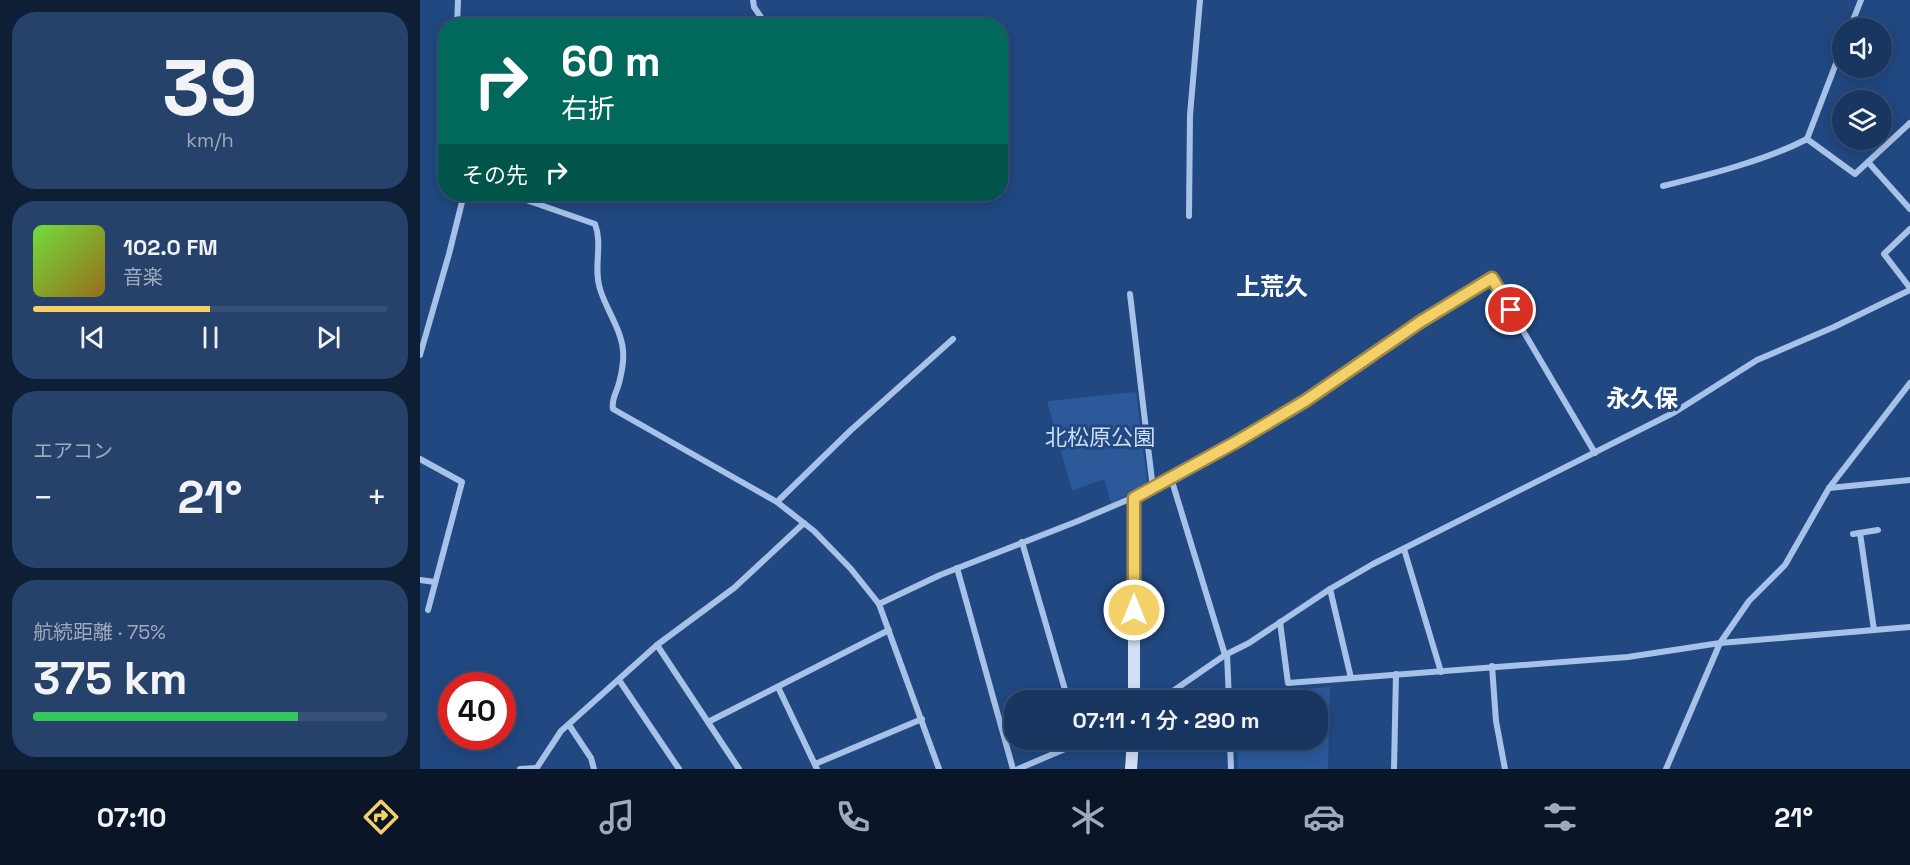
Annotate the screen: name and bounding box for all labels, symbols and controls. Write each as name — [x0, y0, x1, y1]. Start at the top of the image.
map controls — [1832, 18, 1892, 150]
button: sound — [1832, 18, 1892, 78]
text: 60 m — [561, 35, 661, 88]
text: 39 — [162, 38, 258, 138]
icon: right — [462, 42, 540, 120]
button: layers — [1832, 90, 1892, 150]
text: 右折 — [561, 91, 615, 126]
text: km/h — [186, 127, 234, 153]
icon: right — [540, 156, 573, 189]
text: その先 — [462, 161, 528, 189]
text: 102.0 FM — [123, 233, 218, 261]
text: 音楽 — [123, 264, 163, 290]
district label: 上荒久 — [1236, 271, 1308, 302]
pin — [1485, 284, 1536, 335]
icon: arrive — [1494, 293, 1527, 326]
icon: previous — [76, 321, 109, 354]
icon: pause — [194, 321, 227, 354]
icon: next — [312, 321, 345, 354]
district label: 永久保 — [1606, 383, 1678, 414]
park label: 北松原公園 — [1045, 423, 1155, 451]
text: エアコン — [33, 438, 113, 464]
text: 21° — [178, 469, 242, 526]
text: − — [33, 477, 53, 519]
text: + — [367, 477, 387, 519]
position arrow — [1102, 578, 1166, 642]
text: 航続距離 · 75% — [33, 619, 166, 645]
text: 375 km — [33, 650, 188, 707]
speed limit sign: 40 — [438, 672, 516, 750]
text: 07:11 · 1 分 · 290 m — [1072, 706, 1260, 734]
icon: directions — [360, 796, 402, 838]
icon: music — [596, 796, 638, 838]
icon: phone — [832, 796, 874, 838]
icon: climate — [1067, 796, 1109, 838]
icon: car — [1303, 796, 1345, 838]
icon: filters — [1539, 796, 1581, 838]
text: 07:10 — [97, 800, 167, 835]
text: 21° — [1774, 800, 1813, 835]

